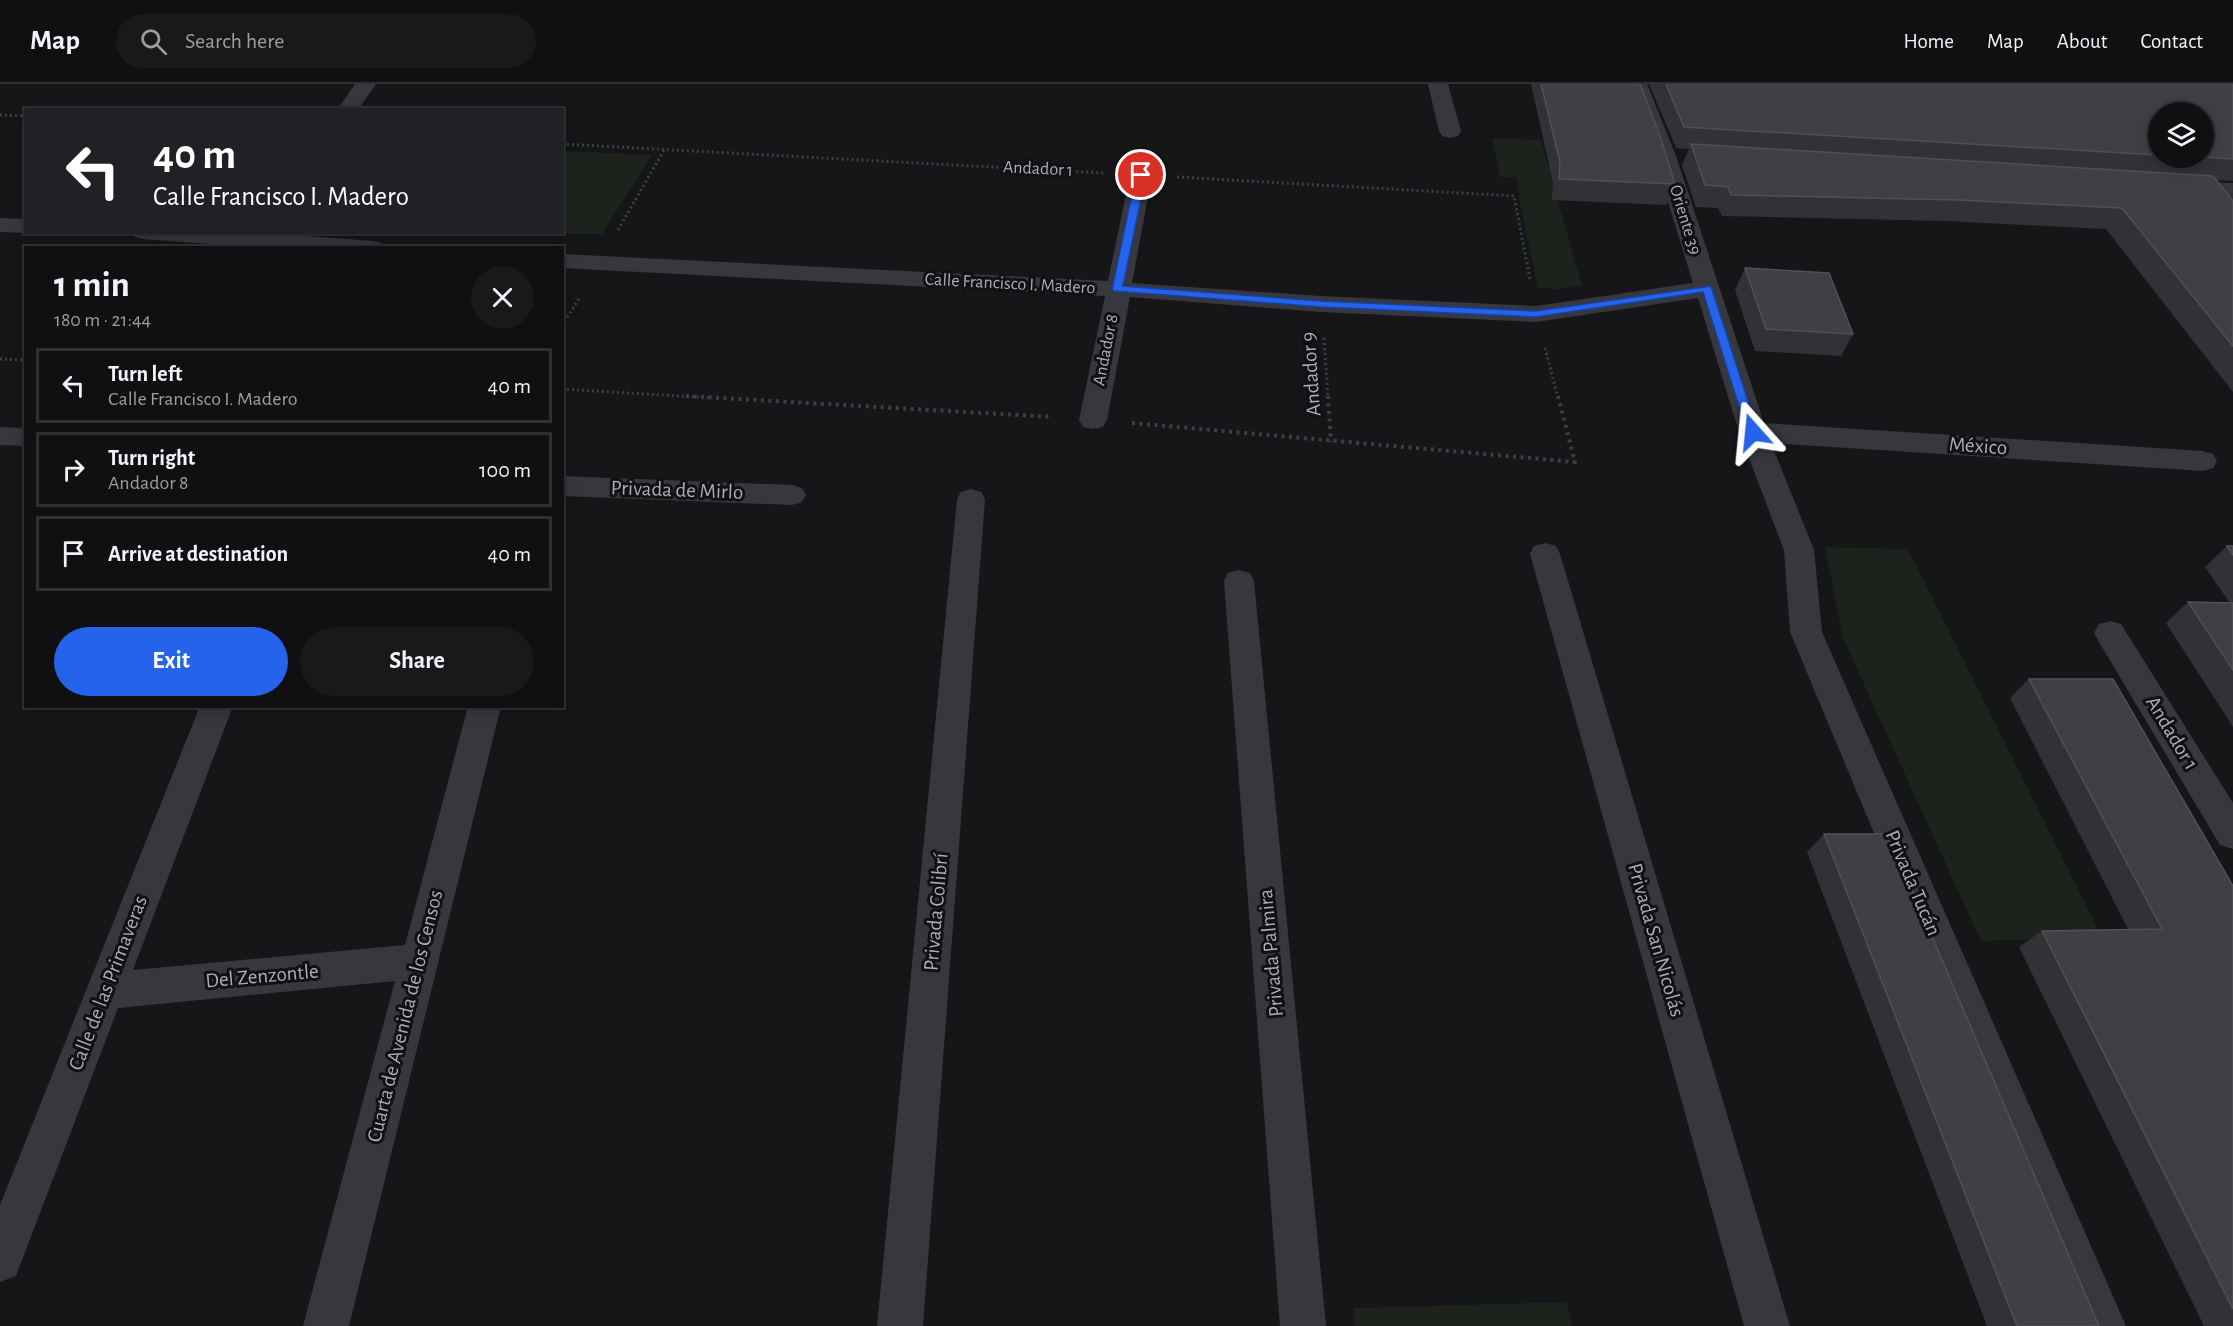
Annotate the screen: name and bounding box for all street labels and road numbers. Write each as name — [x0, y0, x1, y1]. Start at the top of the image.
street label: Andador 1 — [1003, 158, 1073, 180]
street label: Oriente 39 — [1666, 183, 1704, 257]
street label: Calle Francisco I. Madero — [924, 271, 1096, 297]
street label: Andador 8 — [1090, 313, 1122, 387]
street label: Andador 9 — [1298, 331, 1324, 417]
street label: México — [1948, 433, 2008, 459]
street label: Privada de Mirlo — [610, 477, 744, 503]
street label: Andador 1 — [2142, 693, 2202, 773]
street label: Privada Tucán — [1881, 827, 1945, 939]
street label: Privada Colibrí — [920, 851, 952, 972]
street label: Privada San Nicolás — [1624, 861, 1688, 1019]
street label: Cuarta de Avenida de los Censos — [363, 888, 447, 1144]
street label: Privada Palmira — [1255, 888, 1287, 1018]
street label: Calle de las Primaveras — [65, 893, 151, 1073]
street label: Del Zenzontle — [204, 961, 320, 991]

